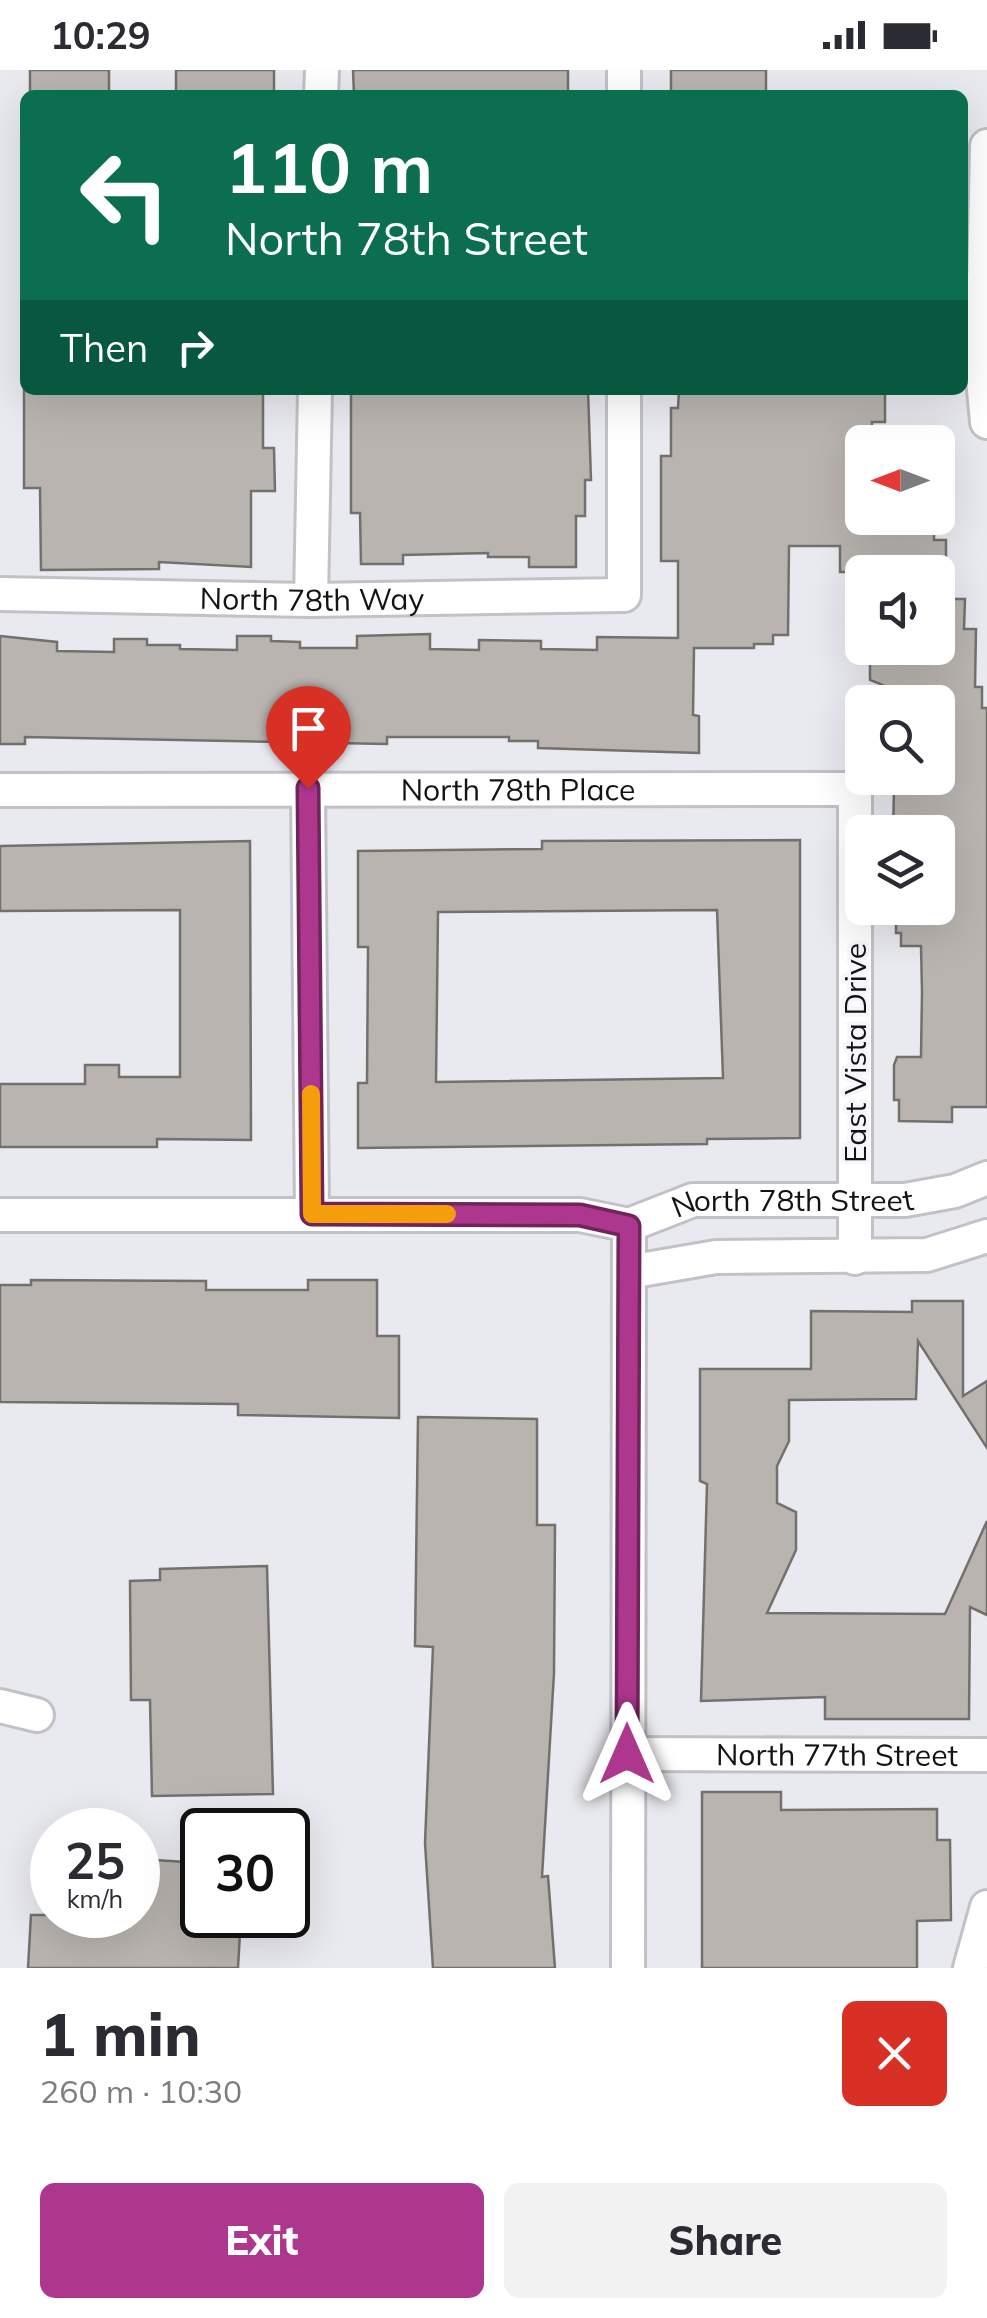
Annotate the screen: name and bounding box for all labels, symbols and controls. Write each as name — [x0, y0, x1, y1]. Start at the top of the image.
text: 10:29 — [50, 11, 151, 59]
text: 110 m — [225, 123, 433, 211]
icon: left — [60, 130, 190, 260]
text: North 78th Street — [225, 210, 588, 266]
icon: right — [168, 320, 223, 375]
text: Then — [60, 324, 148, 372]
north arrow — [845, 425, 955, 535]
map controls — [845, 425, 955, 925]
button: sound — [845, 555, 955, 665]
street label: North 78th Way — [199, 579, 425, 619]
button: search — [845, 685, 955, 795]
pin — [266, 686, 351, 789]
icon: arrive — [281, 701, 336, 756]
street label: North 78th Place — [401, 770, 635, 809]
button: layers — [845, 815, 955, 925]
street label: East Vista Drive — [836, 943, 874, 1163]
street label: North 78th Street — [666, 1180, 917, 1226]
position arrow — [575, 1702, 679, 1806]
street label: North 77th Street — [716, 1735, 958, 1774]
speed limit sign: 30 — [180, 1808, 310, 1938]
text: 25 — [65, 1829, 125, 1892]
text: km/h — [67, 1883, 123, 1914]
text: 1 min — [40, 1996, 201, 2071]
button: close — [842, 2001, 947, 2106]
text: 260 m · 10:30 — [40, 2071, 242, 2111]
button: Exit — [40, 2183, 484, 2298]
button: Share — [504, 2183, 947, 2298]

